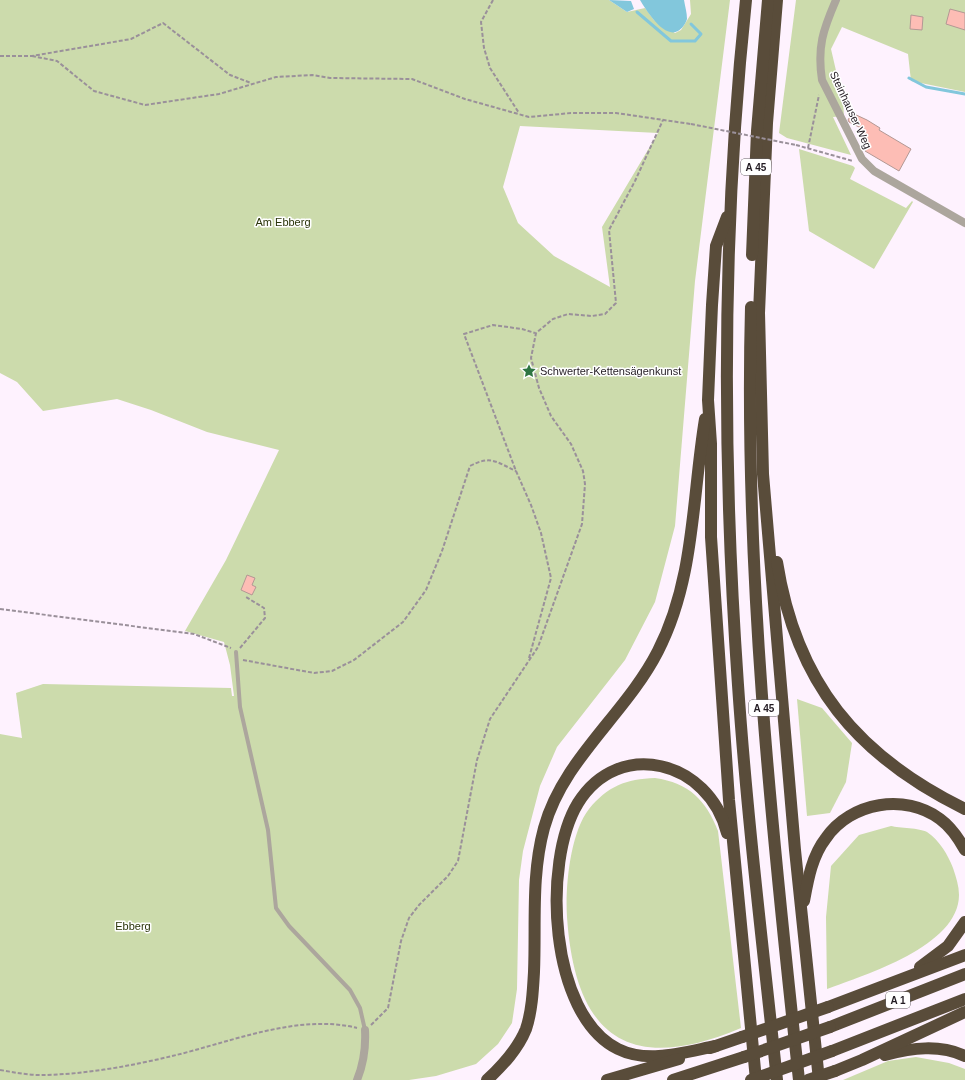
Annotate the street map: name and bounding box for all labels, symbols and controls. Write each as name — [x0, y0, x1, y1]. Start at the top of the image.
street label: Steinhauser Weg — [828, 69, 874, 151]
road number: A 45 — [741, 159, 771, 175]
park label: Am Ebberg — [255, 216, 311, 228]
place icon: Schwerter-Kettensägenkunst — [521, 363, 537, 379]
place label: Schwerter-Kettensägenkunst — [540, 365, 681, 377]
road number: A 45 — [749, 700, 779, 716]
park label: Ebberg — [115, 920, 151, 932]
road number: A 1 — [886, 992, 910, 1008]

